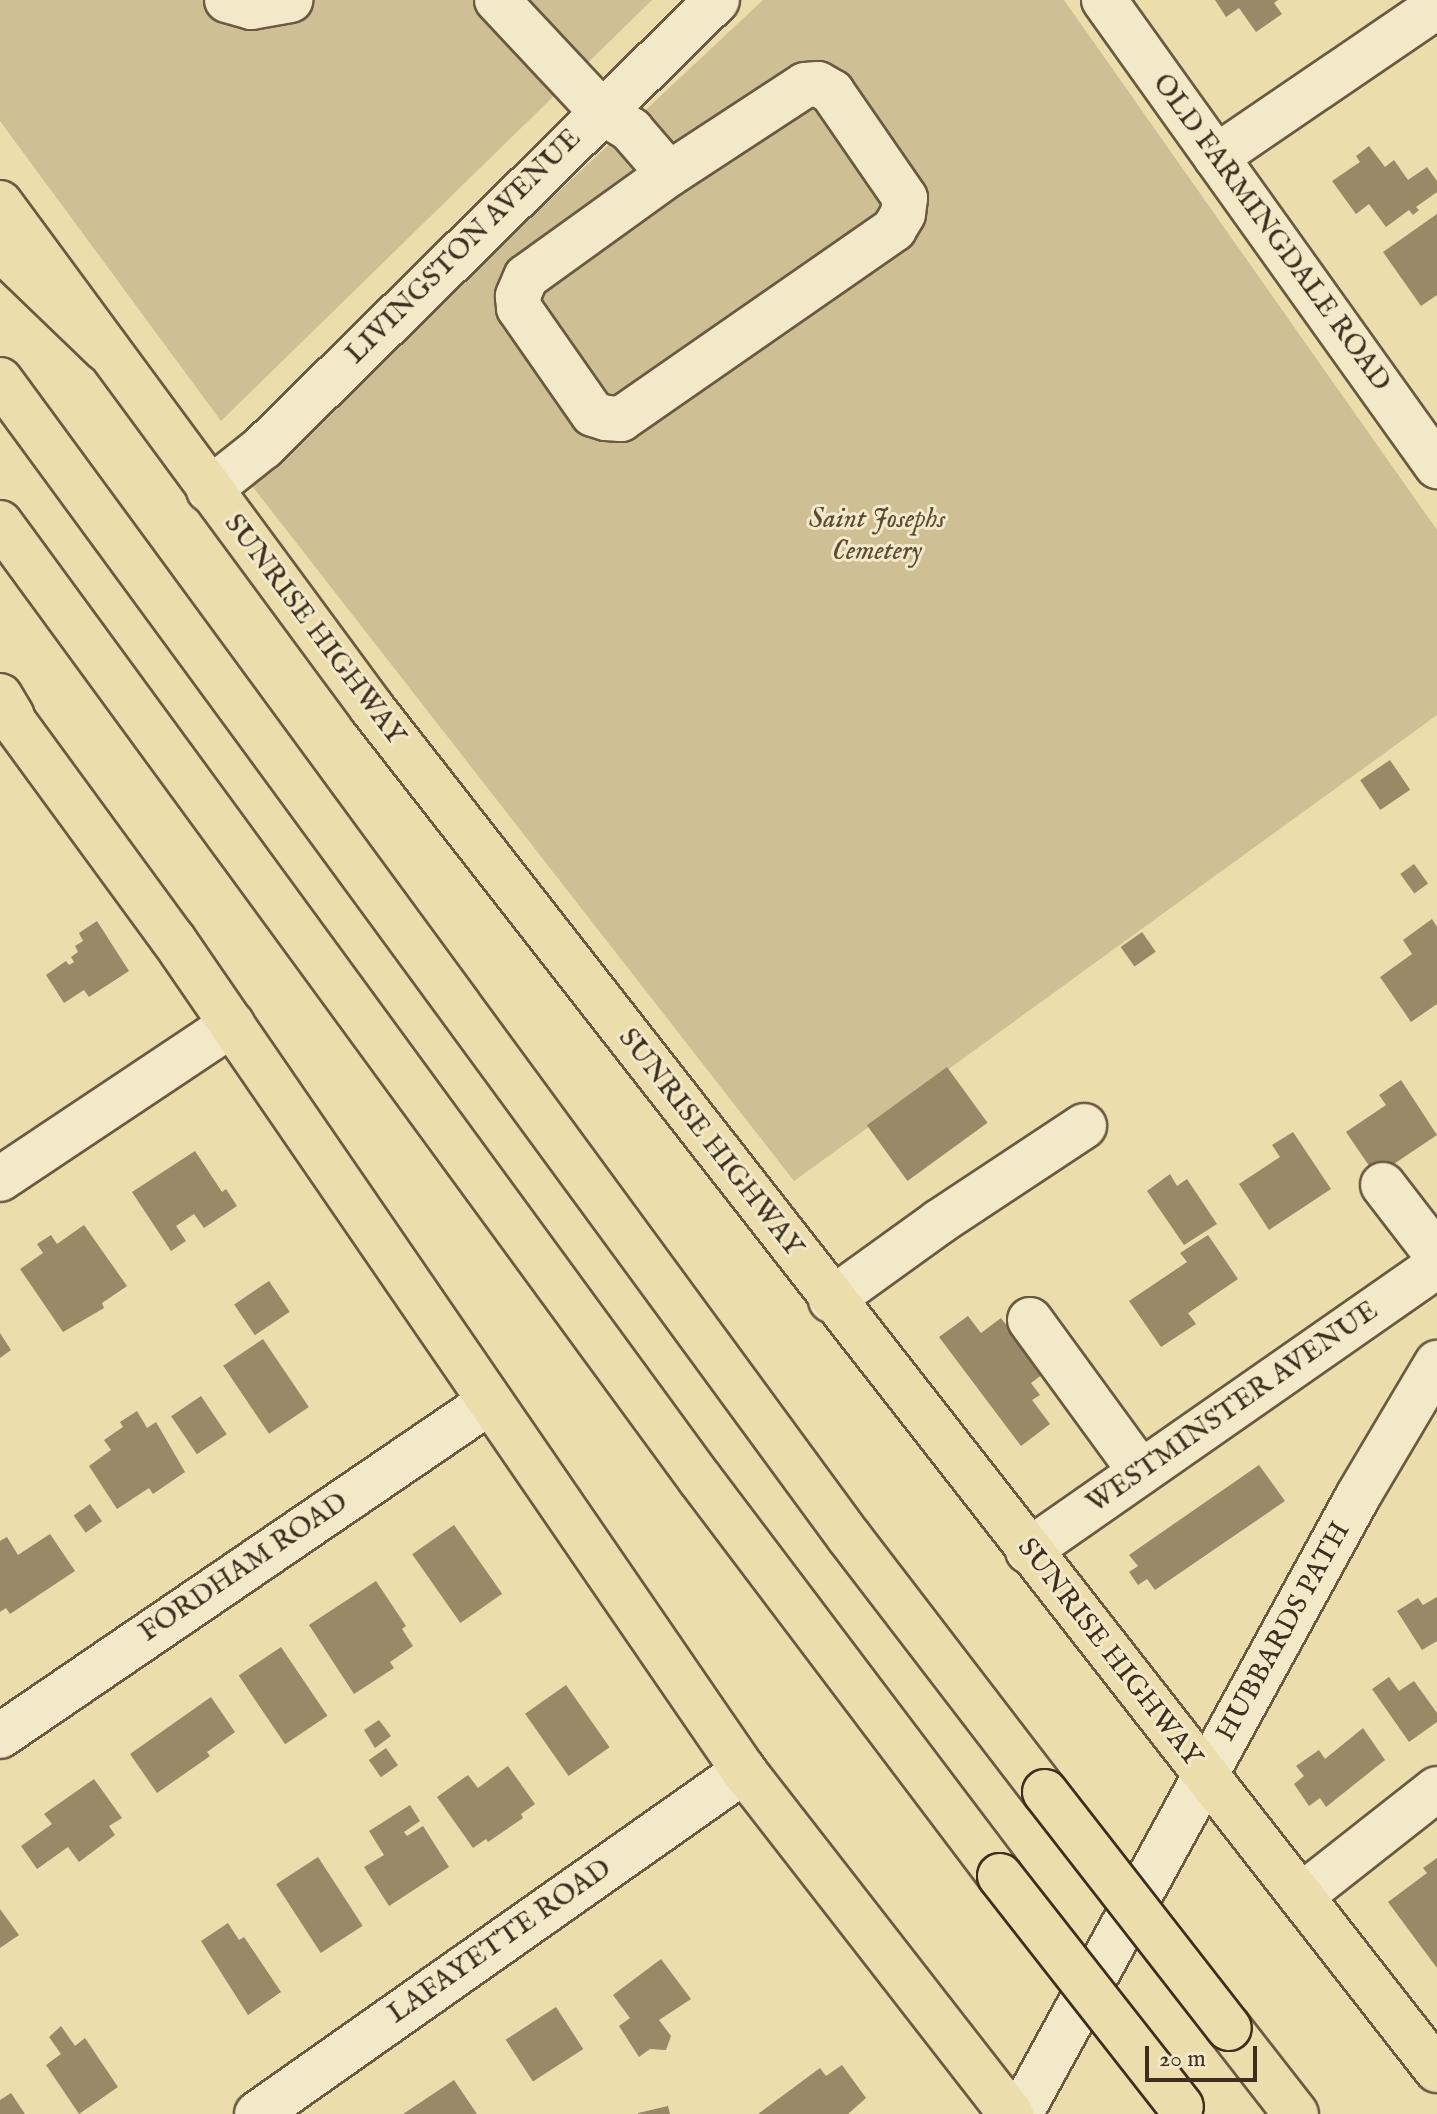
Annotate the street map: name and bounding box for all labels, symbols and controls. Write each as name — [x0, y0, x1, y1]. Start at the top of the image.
street label: OLD FARMINGDALE ROAD — [1145, 68, 1397, 398]
street label: LIVINGSTON AVENUE — [339, 122, 589, 372]
park label: Saint Josephs Cemetery — [809, 503, 945, 569]
street label: SUNRISE HIGHWAY — [216, 508, 412, 752]
street label: SUNRISE HIGHWAY — [610, 1022, 810, 1264]
street label: WESTMINSTER AVENUE — [1081, 1295, 1385, 1521]
street label: FORDHAM ROAD — [133, 1486, 355, 1650]
street label: HUBBARDS PATH — [1210, 1516, 1358, 1748]
street label: SUNRISE HIGHWAY — [1009, 1532, 1209, 1774]
street label: LAFAYETTE ROAD — [382, 1852, 618, 2032]
scale bar — [1149, 2030, 1261, 2080]
text: 20 m — [1159, 2044, 1206, 2075]

